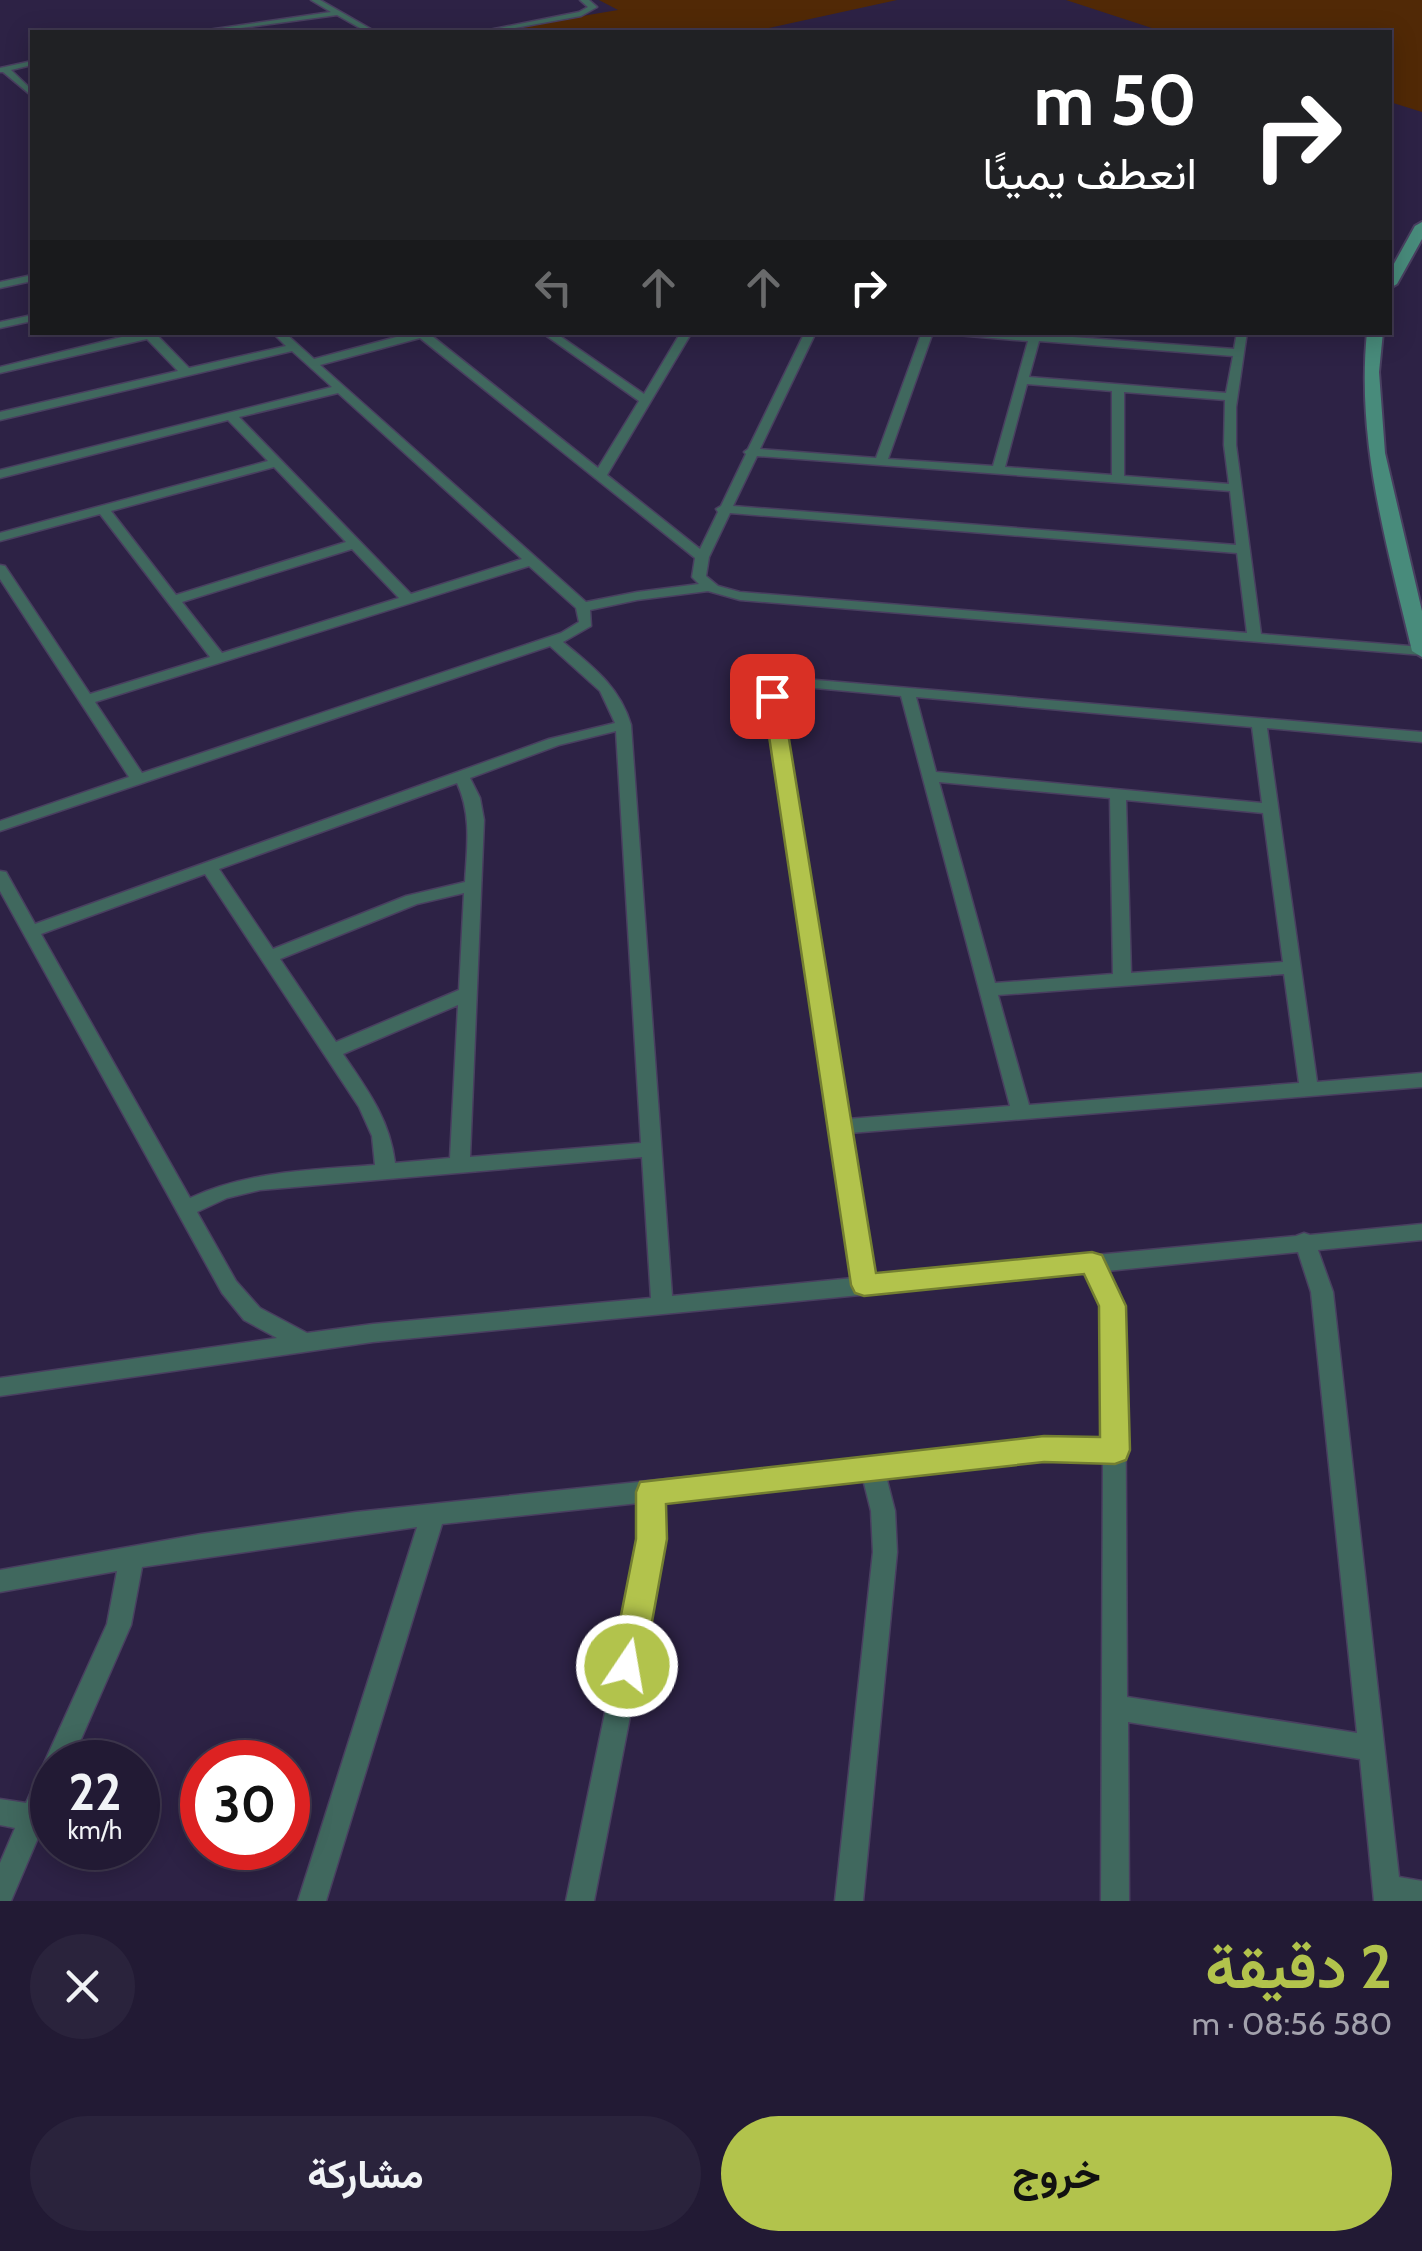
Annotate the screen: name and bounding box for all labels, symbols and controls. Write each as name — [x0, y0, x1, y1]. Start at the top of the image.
text: 50 m — [1033, 57, 1197, 143]
icon: right — [1232, 70, 1362, 200]
text: انعطف يمينًا — [983, 146, 1197, 200]
icon: left — [526, 260, 581, 315]
icon: ahead — [631, 260, 686, 315]
icon: ahead — [736, 260, 791, 315]
icon: right — [841, 260, 896, 315]
pin — [730, 654, 815, 739]
icon: arrive — [745, 669, 800, 724]
position arrow — [575, 1614, 679, 1718]
speed limit sign: 30 — [180, 1740, 310, 1870]
text: 22 — [69, 1762, 121, 1823]
text: km/h — [68, 1815, 122, 1845]
text: 2 دقيقة — [1205, 1930, 1392, 2003]
button: close — [30, 1934, 135, 2039]
text: 580 m · 08:56 — [1192, 2004, 1392, 2043]
button: مشاركة — [30, 2116, 701, 2231]
button: خروج — [721, 2116, 1392, 2231]

